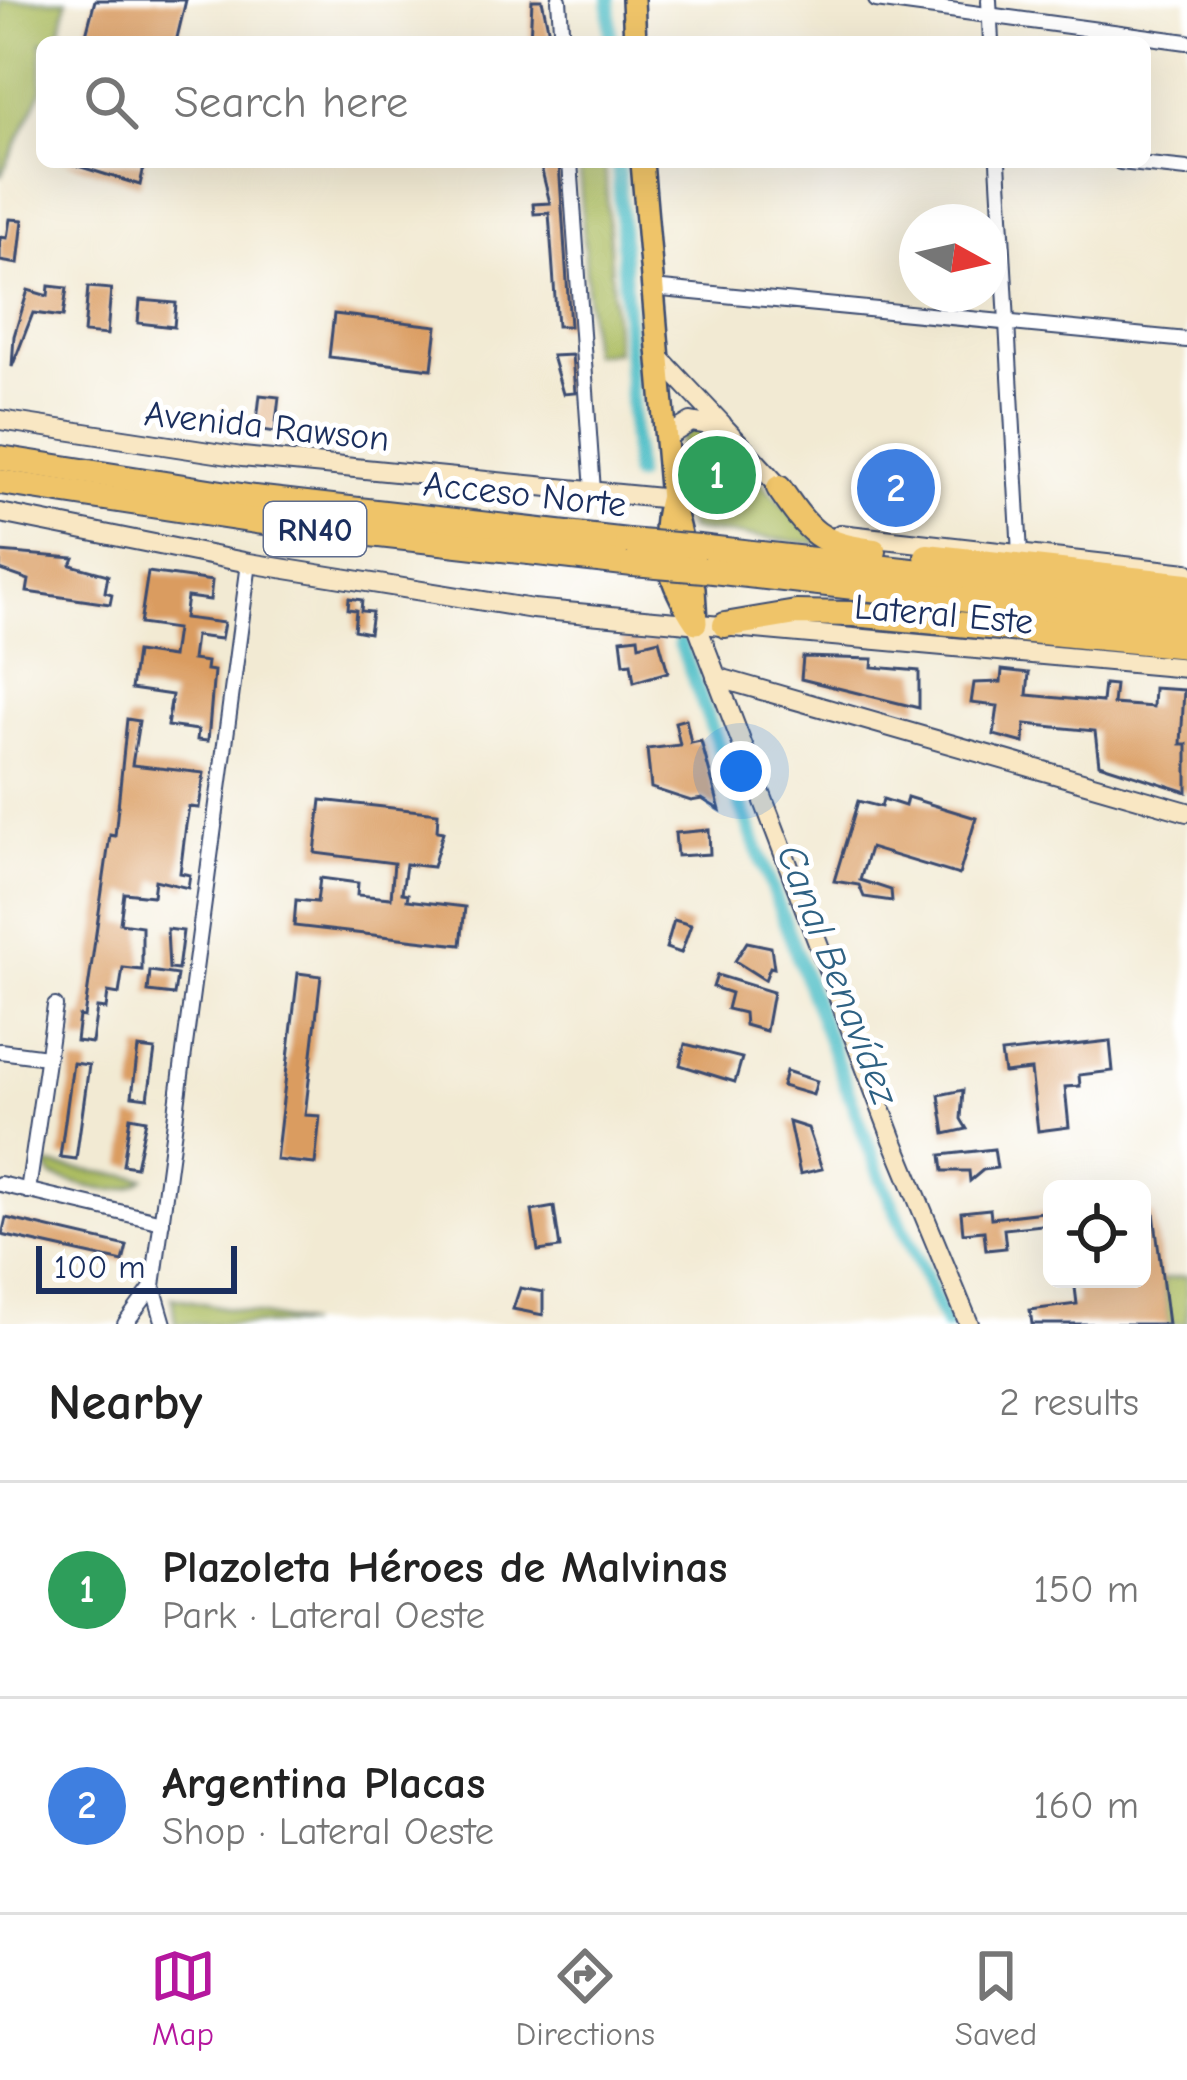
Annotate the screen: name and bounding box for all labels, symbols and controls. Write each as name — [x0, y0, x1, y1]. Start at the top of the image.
search box — [36, 36, 1151, 168]
icon: search — [78, 69, 144, 135]
text: Search here — [174, 76, 408, 128]
north arrow — [899, 204, 1007, 312]
street label: Avenida Rawson — [142, 393, 391, 460]
pin: 1 — [678, 430, 756, 520]
pin: 2 — [857, 443, 935, 533]
street label: Acceso Norte — [421, 463, 628, 526]
road number: RN40 — [264, 502, 366, 556]
street label: Lateral Este — [853, 586, 1035, 643]
your location — [711, 741, 771, 801]
water label: Canal Benavídez — [767, 838, 908, 1112]
map controls — [1043, 1180, 1151, 1288]
button: locate — [1043, 1180, 1151, 1288]
scale bar — [36, 1240, 237, 1293]
text: 100 m — [54, 1248, 146, 1286]
text: Nearby — [48, 1373, 202, 1432]
text: 2 results — [999, 1380, 1139, 1425]
text: Plazoleta Héroes de Malvinas — [162, 1541, 727, 1593]
text: 1 — [79, 1567, 95, 1612]
text: 150 m — [1033, 1567, 1139, 1612]
text: Park · Lateral Oeste — [162, 1593, 485, 1638]
text: Argentina Placas — [162, 1757, 485, 1809]
text: 2 — [77, 1783, 97, 1828]
text: 160 m — [1033, 1783, 1139, 1828]
text: Shop · Lateral Oeste — [162, 1809, 494, 1854]
tab: Map — [150, 1943, 216, 2053]
tab: Directions — [516, 1943, 655, 2053]
tab: Saved — [955, 1943, 1037, 2053]

